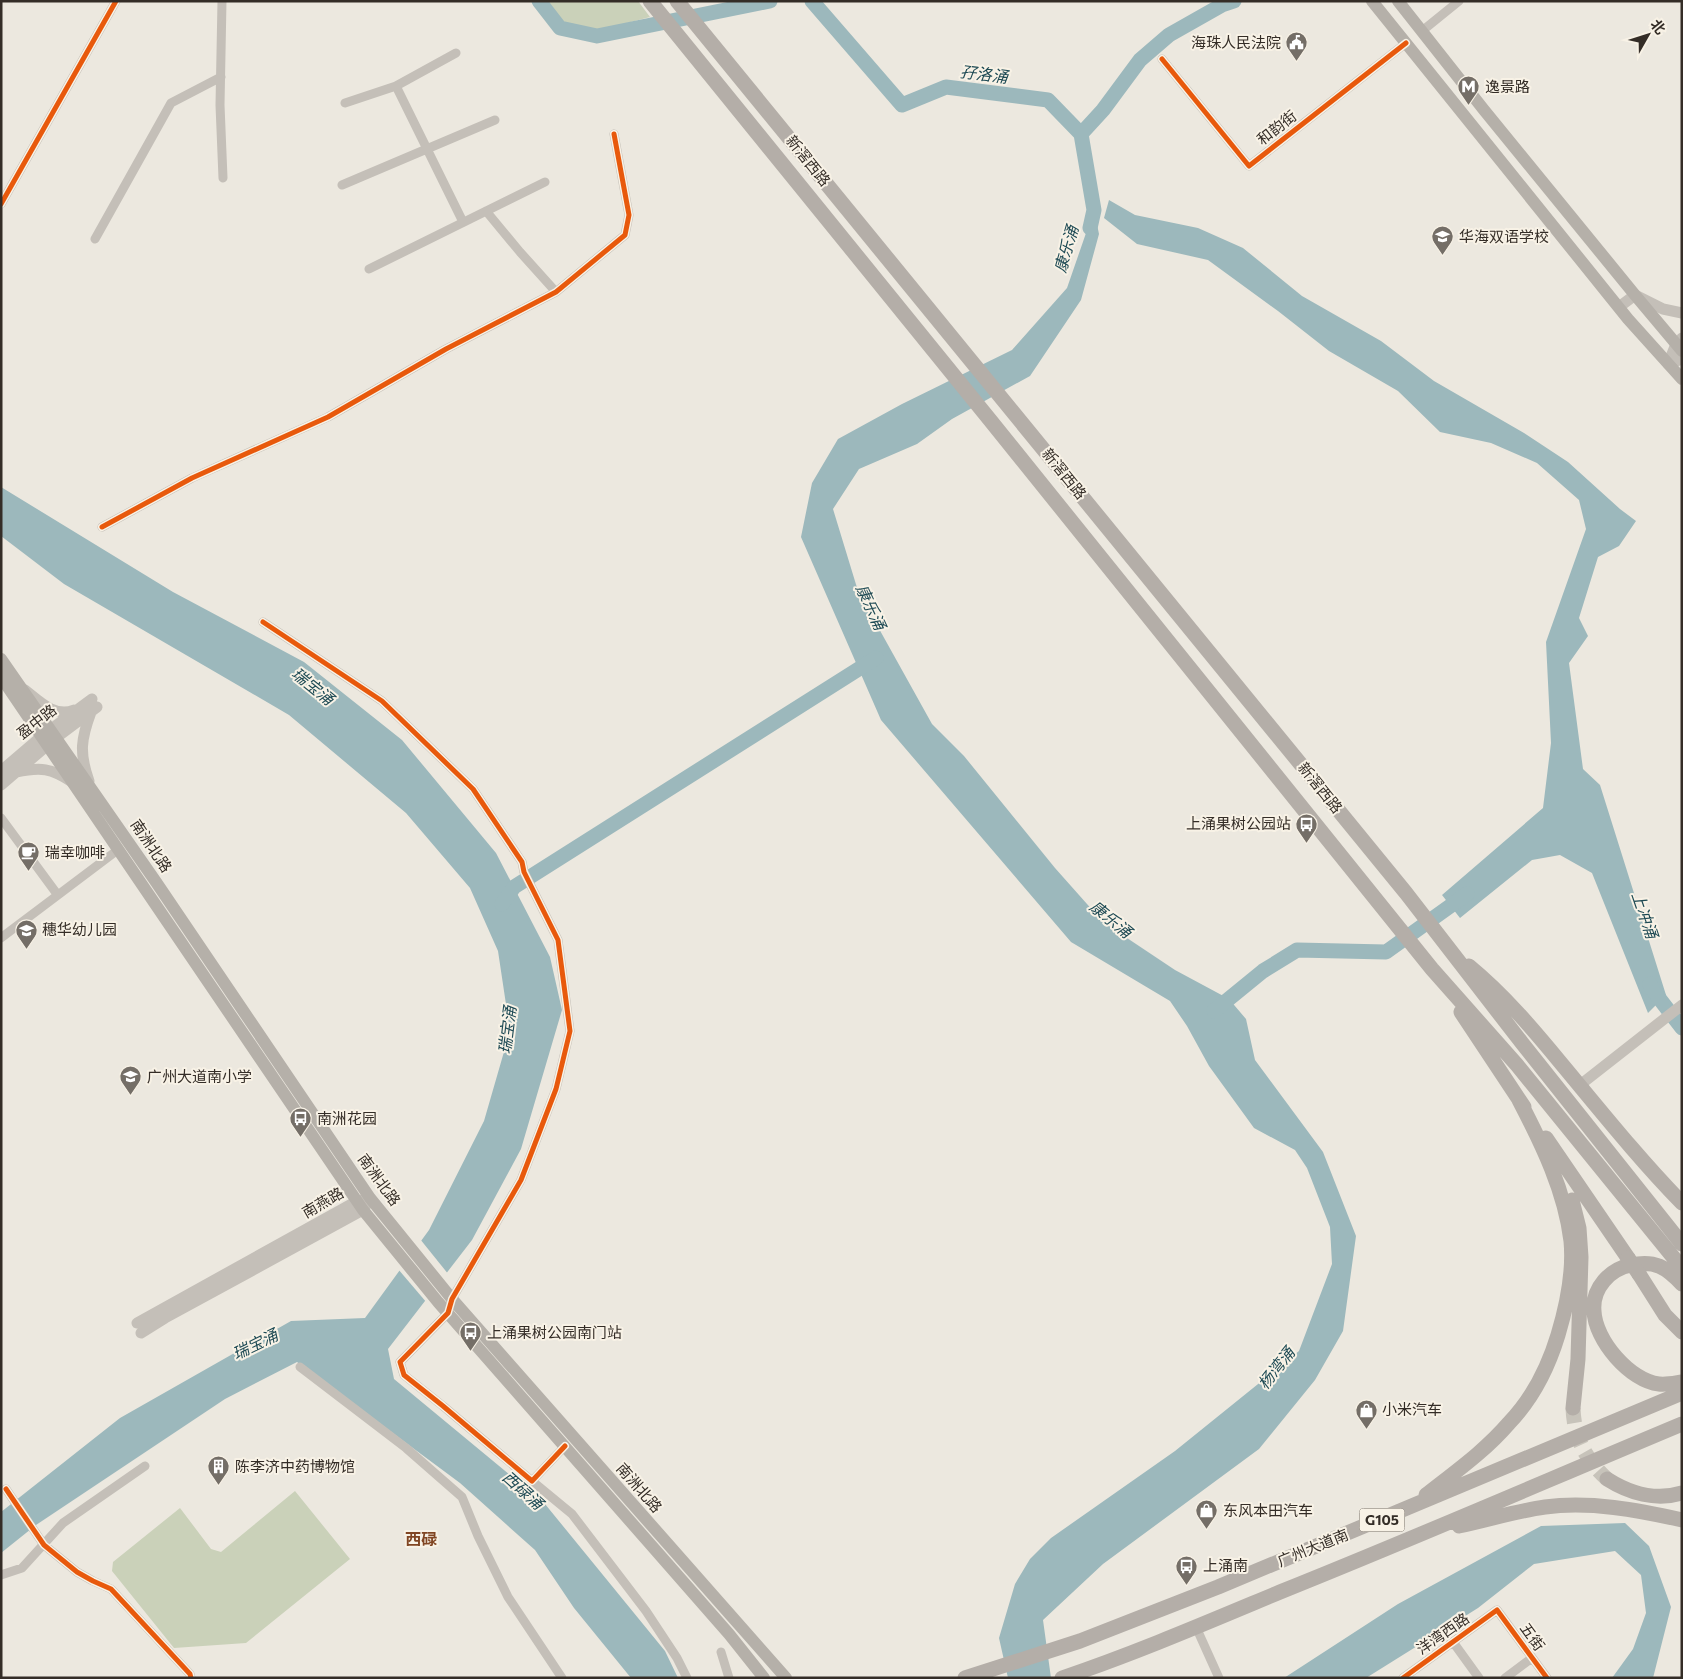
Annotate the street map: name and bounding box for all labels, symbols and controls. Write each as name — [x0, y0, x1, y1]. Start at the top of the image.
north arrow — [1623, 10, 1673, 60]
text: 北 — [1647, 16, 1670, 37]
public building icon: 海珠人民法院 — [1285, 31, 1309, 62]
place label: 海珠人民法院 — [1191, 33, 1281, 51]
water label: 孖洛涌 — [959, 61, 1011, 86]
metro station icon: 逸景路 — [1457, 75, 1481, 106]
place label: 逸景路 — [1485, 77, 1530, 95]
street label: 和韵街 — [1253, 106, 1300, 148]
street label: 新滘西路 — [783, 131, 835, 189]
water label: 康乐涌 — [1050, 221, 1082, 275]
school or university icon: 华海双语学校 — [1431, 225, 1455, 256]
place label: 华海双语学校 — [1459, 227, 1549, 245]
street label: 新滘西路 — [1039, 444, 1091, 502]
water label: 康乐涌 — [853, 581, 891, 634]
water label: 瑞宝涌 — [289, 663, 339, 709]
street label: 盈中路 — [13, 700, 60, 742]
street label: 新滘西路 — [1295, 758, 1347, 816]
bus stop icon: 上涌果树公园站 — [1295, 812, 1319, 843]
place label: 上涌果树公园站 — [1186, 814, 1291, 832]
street label: 南洲北路 — [128, 816, 176, 875]
cafe icon: 瑞幸咖啡 — [17, 841, 41, 872]
place label: 瑞幸咖啡 — [45, 843, 105, 861]
water label: 上冲涌 — [1629, 889, 1663, 943]
water label: 康乐涌 — [1087, 896, 1137, 942]
school or university icon: 穗华幼儿园 — [14, 918, 38, 949]
place label: 穗华幼儿园 — [42, 920, 117, 938]
water label: 瑞宝涌 — [494, 1003, 519, 1055]
school or university icon: 广州大道南小学 — [119, 1065, 143, 1096]
place label: 广州大道南小学 — [147, 1067, 252, 1085]
bus stop icon: 南洲花园 — [289, 1107, 313, 1138]
place label: 南洲花园 — [317, 1109, 377, 1127]
street label: 南洲北路 — [355, 1150, 405, 1209]
street label: 南燕路 — [299, 1183, 346, 1221]
bus stop icon: 上涌果树公园南门站 — [459, 1321, 483, 1352]
place label: 上涌果树公园南门站 — [487, 1323, 622, 1341]
water label: 瑞宝涌 — [229, 1324, 282, 1363]
water label: 杨湾涌 — [1253, 1341, 1299, 1392]
shop icon: 小米汽车 — [1354, 1398, 1378, 1429]
place label: 小米汽车 — [1382, 1400, 1442, 1418]
building icon: 陈李济中药博物馆 — [207, 1455, 231, 1486]
place label: 陈李济中药博物馆 — [235, 1457, 355, 1475]
street label: 南洲北路 — [613, 1459, 666, 1516]
water label: 西碌涌 — [499, 1467, 549, 1514]
shop icon: 东风本田汽车 — [1195, 1499, 1219, 1530]
place label: 东风本田汽车 — [1223, 1501, 1313, 1519]
road number: G105 — [1360, 1508, 1404, 1532]
street label: 广州大道南 — [1274, 1525, 1351, 1569]
district label: 西碌 — [405, 1529, 438, 1548]
bus stop icon: 上涌南 — [1175, 1554, 1199, 1585]
place label: 上涌南 — [1203, 1556, 1248, 1574]
street label: 洋湾西路 — [1413, 1609, 1472, 1658]
street label: 五街 — [1517, 1619, 1549, 1654]

